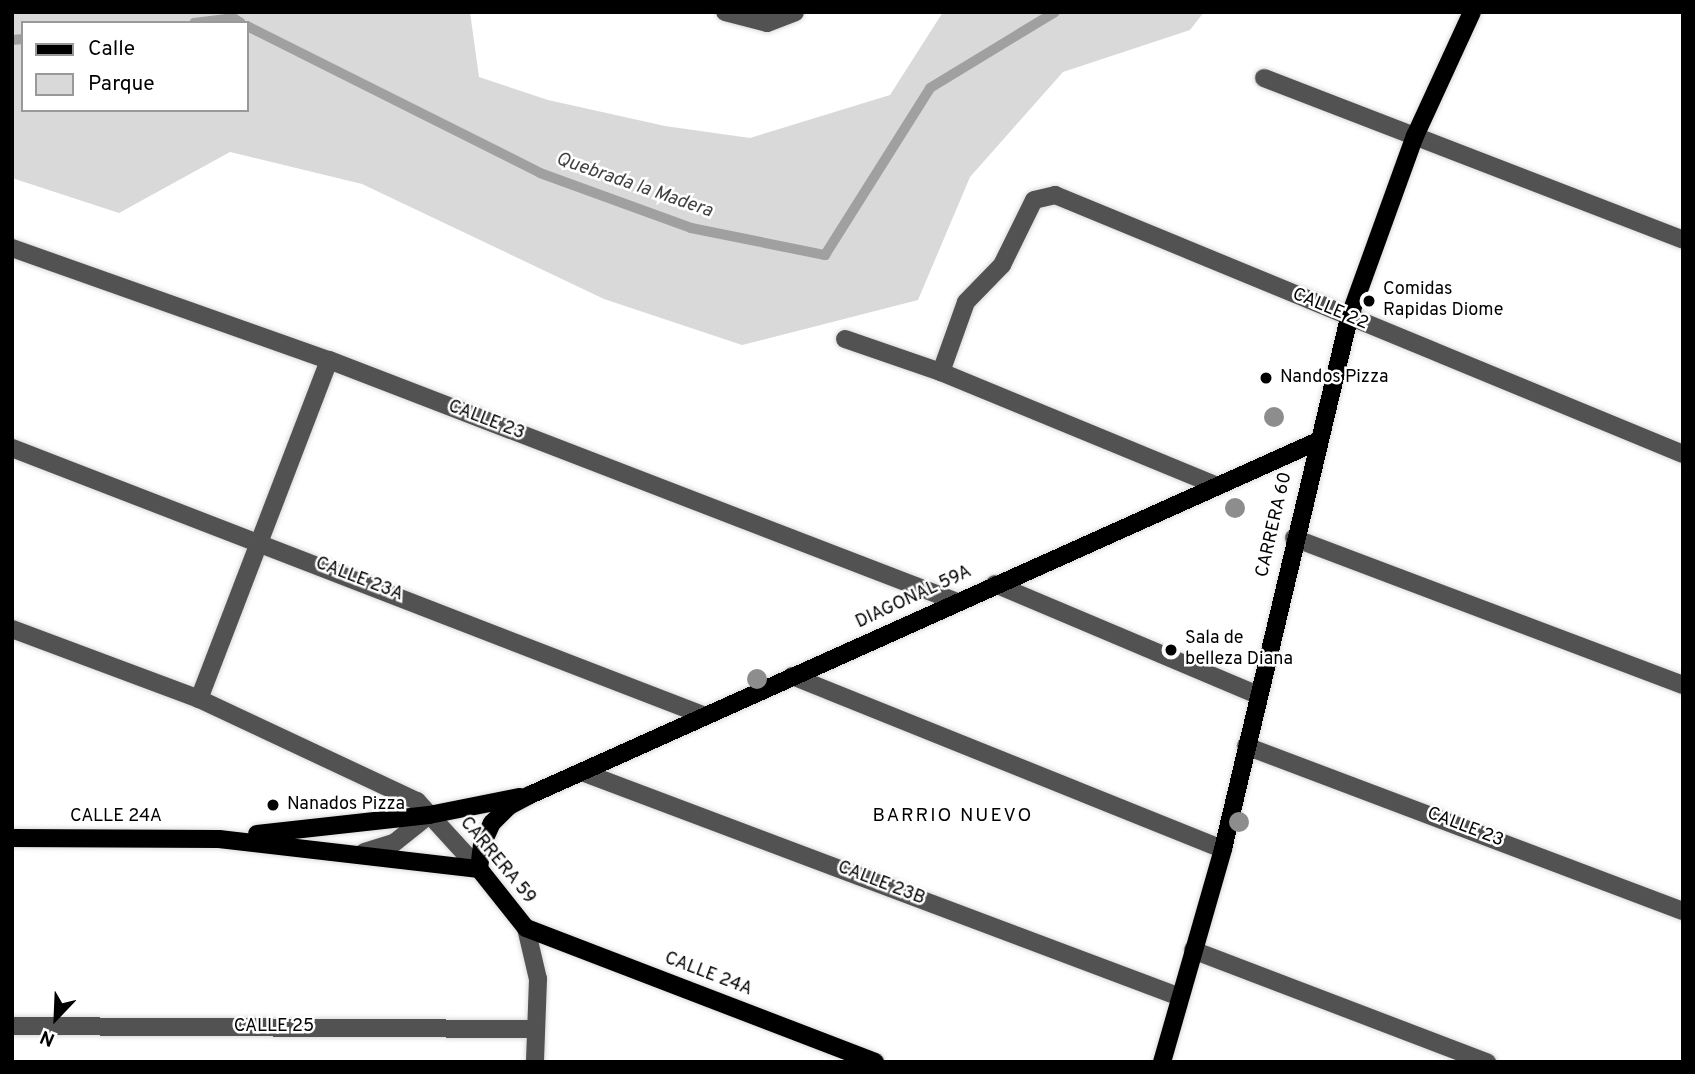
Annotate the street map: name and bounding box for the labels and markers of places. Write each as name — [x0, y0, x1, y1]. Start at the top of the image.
place label: Comidas Rapidas Diome — [1383, 280, 1503, 322]
marker: Comidas Rapidas Diome — [1361, 293, 1377, 309]
place label: Nandos Pizza — [1280, 367, 1389, 389]
marker: Nandos Pizza — [1258, 370, 1274, 386]
place label: Sala de belleza Diana — [1185, 629, 1293, 672]
marker: Sala de belleza Diana — [1163, 642, 1179, 658]
place label: Nanados Pizza — [287, 794, 405, 816]
marker: Nanados Pizza — [265, 797, 281, 813]

